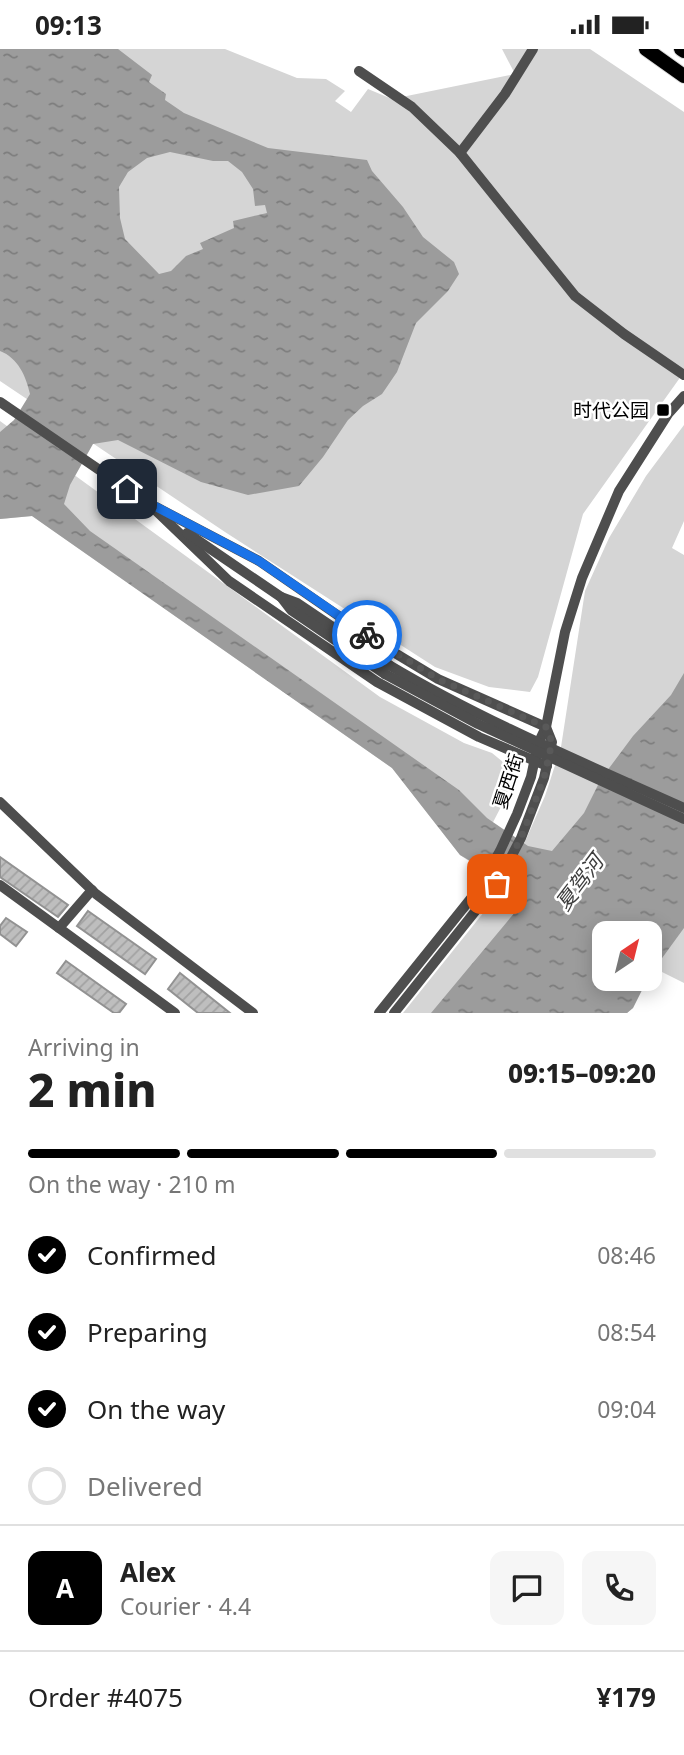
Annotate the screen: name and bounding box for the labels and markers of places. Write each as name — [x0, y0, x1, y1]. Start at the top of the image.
place label: 时代公园 — [573, 397, 649, 423]
marker: 时代公园 — [655, 402, 671, 418]
pin — [97, 459, 157, 519]
pin — [467, 854, 527, 914]

